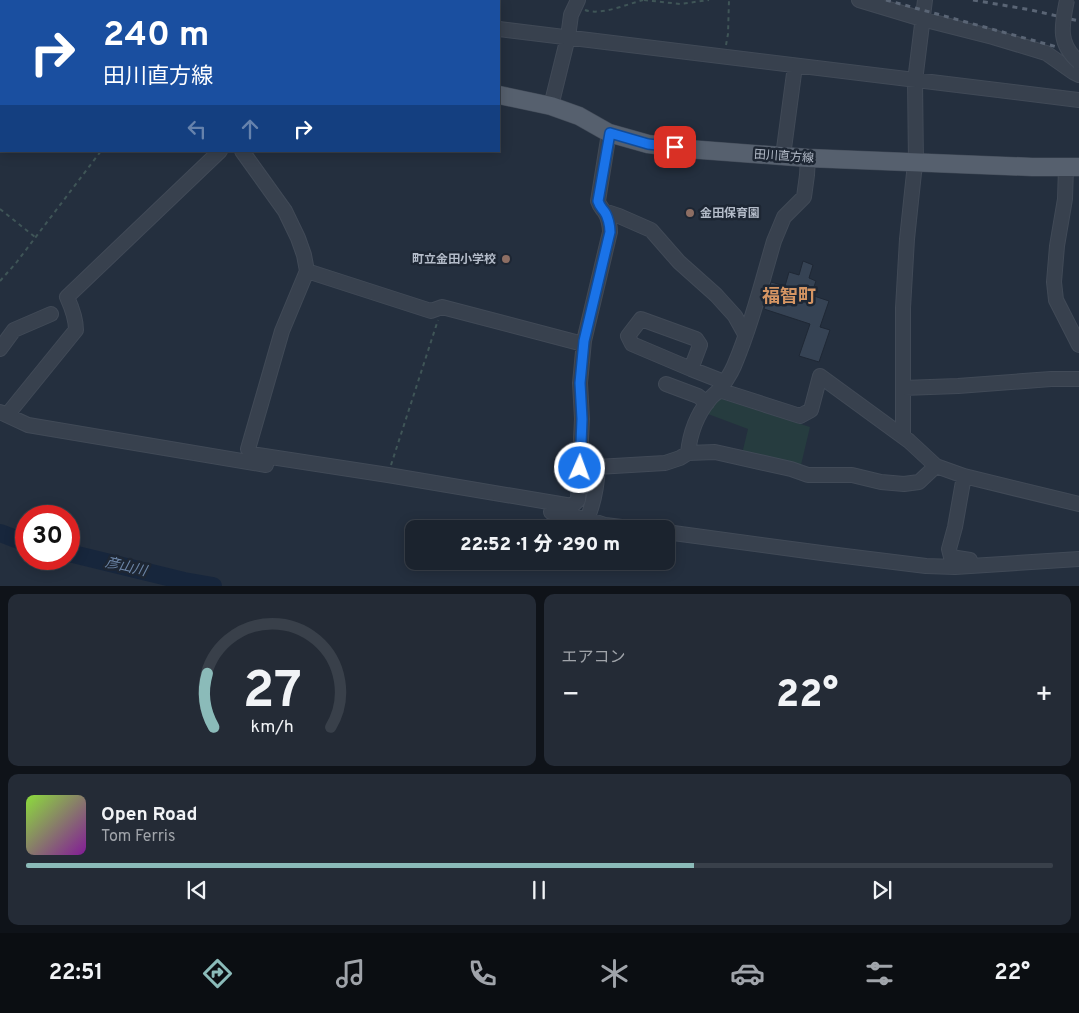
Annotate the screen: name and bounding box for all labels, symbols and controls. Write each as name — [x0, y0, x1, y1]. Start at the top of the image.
text: 240 m — [103, 14, 209, 58]
icon: right — [20, 20, 85, 85]
text: 田川直方線 — [103, 64, 213, 91]
icon: left — [183, 115, 211, 143]
icon: ahead — [236, 115, 264, 143]
icon: right — [289, 115, 317, 143]
pin — [654, 126, 696, 168]
icon: arrive — [661, 133, 689, 161]
street label: 田川直方線 — [753, 147, 814, 167]
place label: 金田保育園 — [700, 206, 760, 222]
marker: 金田保育園 — [684, 207, 696, 219]
place label: 町立金田小学校 — [412, 252, 496, 268]
marker: 町立金田小学校 — [500, 253, 512, 265]
district label: 福智町 — [762, 286, 816, 309]
position arrow — [553, 441, 605, 493]
speed limit sign: 30 — [15, 505, 80, 570]
text: 22:52 · 1 分 · 290 m — [460, 533, 620, 557]
water label: 彦山川 — [103, 554, 150, 581]
text: エアコン — [562, 648, 626, 668]
text: 27 — [242, 660, 301, 726]
text: 22° — [776, 672, 838, 721]
text: − — [562, 678, 580, 714]
text: + — [1035, 678, 1053, 714]
text: km/h — [250, 716, 293, 739]
text: Open Road — [101, 803, 197, 827]
text: Tom Ferris — [101, 827, 175, 847]
icon: previous — [183, 876, 211, 904]
icon: pause — [525, 876, 553, 904]
icon: next — [868, 876, 896, 904]
icon: directions — [200, 956, 235, 991]
icon: music — [333, 956, 368, 991]
icon: phone — [465, 956, 500, 991]
icon: climate — [597, 956, 632, 991]
icon: car — [730, 956, 765, 991]
icon: filters — [862, 956, 897, 991]
text: 22:51 — [49, 960, 103, 987]
text: 22° — [994, 960, 1030, 987]

